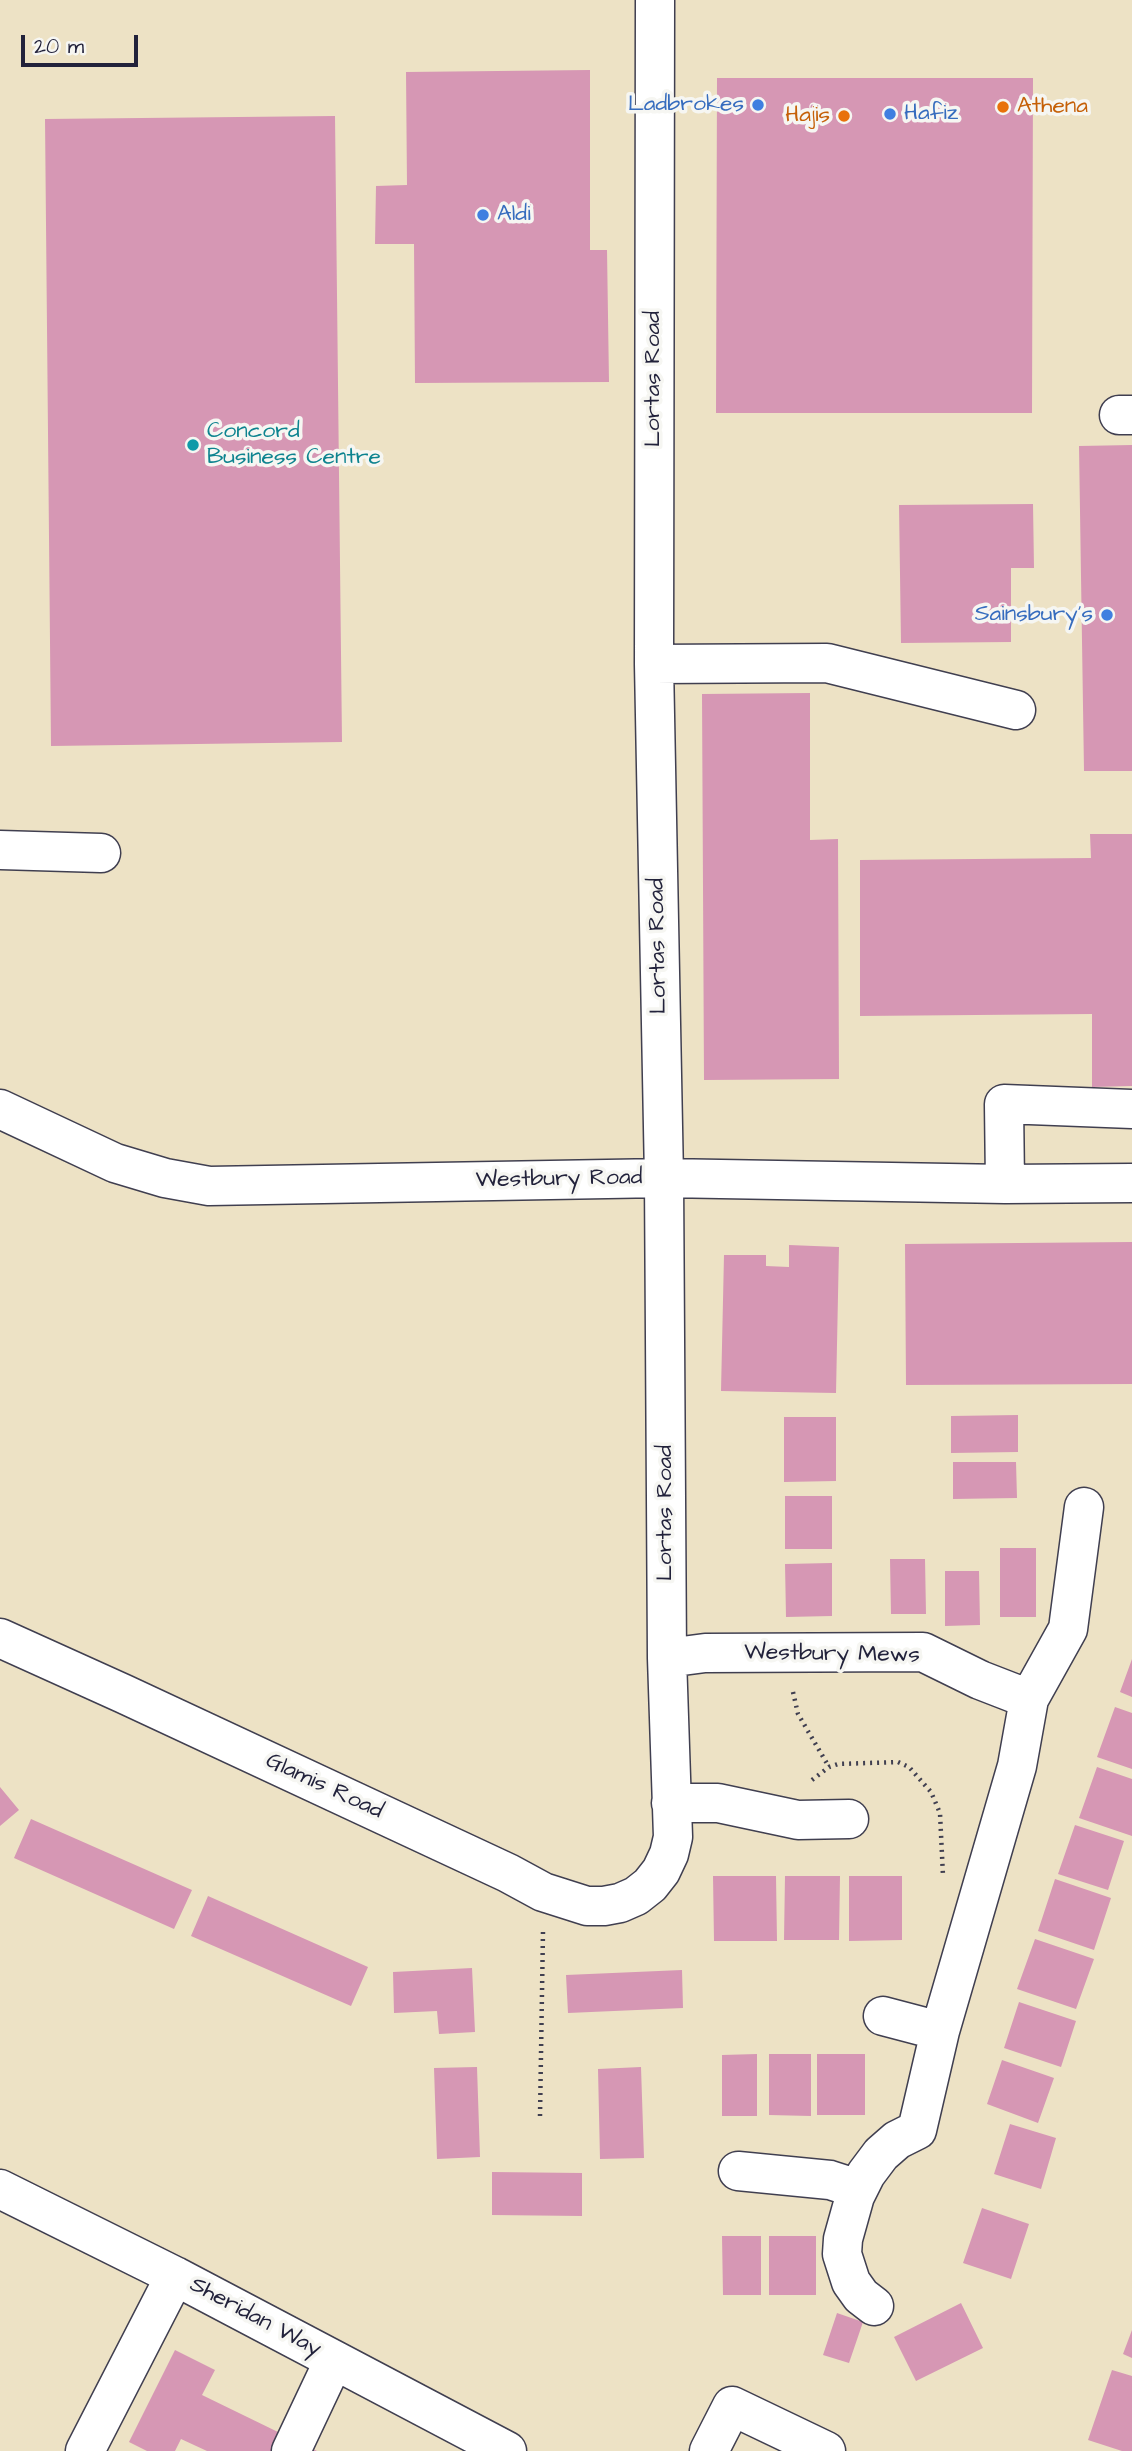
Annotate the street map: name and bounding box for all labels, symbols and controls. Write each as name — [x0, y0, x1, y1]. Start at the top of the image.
scale bar — [24, 21, 142, 65]
text: 20 m — [34, 32, 84, 61]
place label: Ladbrokes — [628, 91, 744, 119]
place label: Athena — [1017, 93, 1088, 121]
marker: Ladbrokes — [750, 97, 766, 113]
marker: Athena — [995, 99, 1011, 115]
place label: Hafiz — [904, 100, 958, 128]
place label: Hajis — [785, 102, 830, 130]
marker: Hafiz — [882, 106, 898, 122]
marker: Hajis — [836, 108, 852, 124]
place label: Aldi — [497, 201, 531, 229]
marker: Aldi — [475, 207, 491, 223]
street label: Lortas Road — [640, 311, 668, 447]
place label: Concord Business Centre — [207, 418, 381, 472]
marker: Concord Business Centre — [185, 437, 201, 453]
place label: Sainsbury's — [975, 601, 1093, 629]
marker: Sainsbury's — [1099, 607, 1115, 623]
street label: Lortas Road — [644, 878, 674, 1014]
street label: Westbury Road — [475, 1165, 643, 1195]
street label: Lortas Road — [652, 1445, 680, 1581]
street label: Westbury Mews — [744, 1640, 920, 1670]
street label: Glamis Road — [261, 1748, 387, 1826]
street label: Sheridan Way — [185, 2272, 325, 2364]

